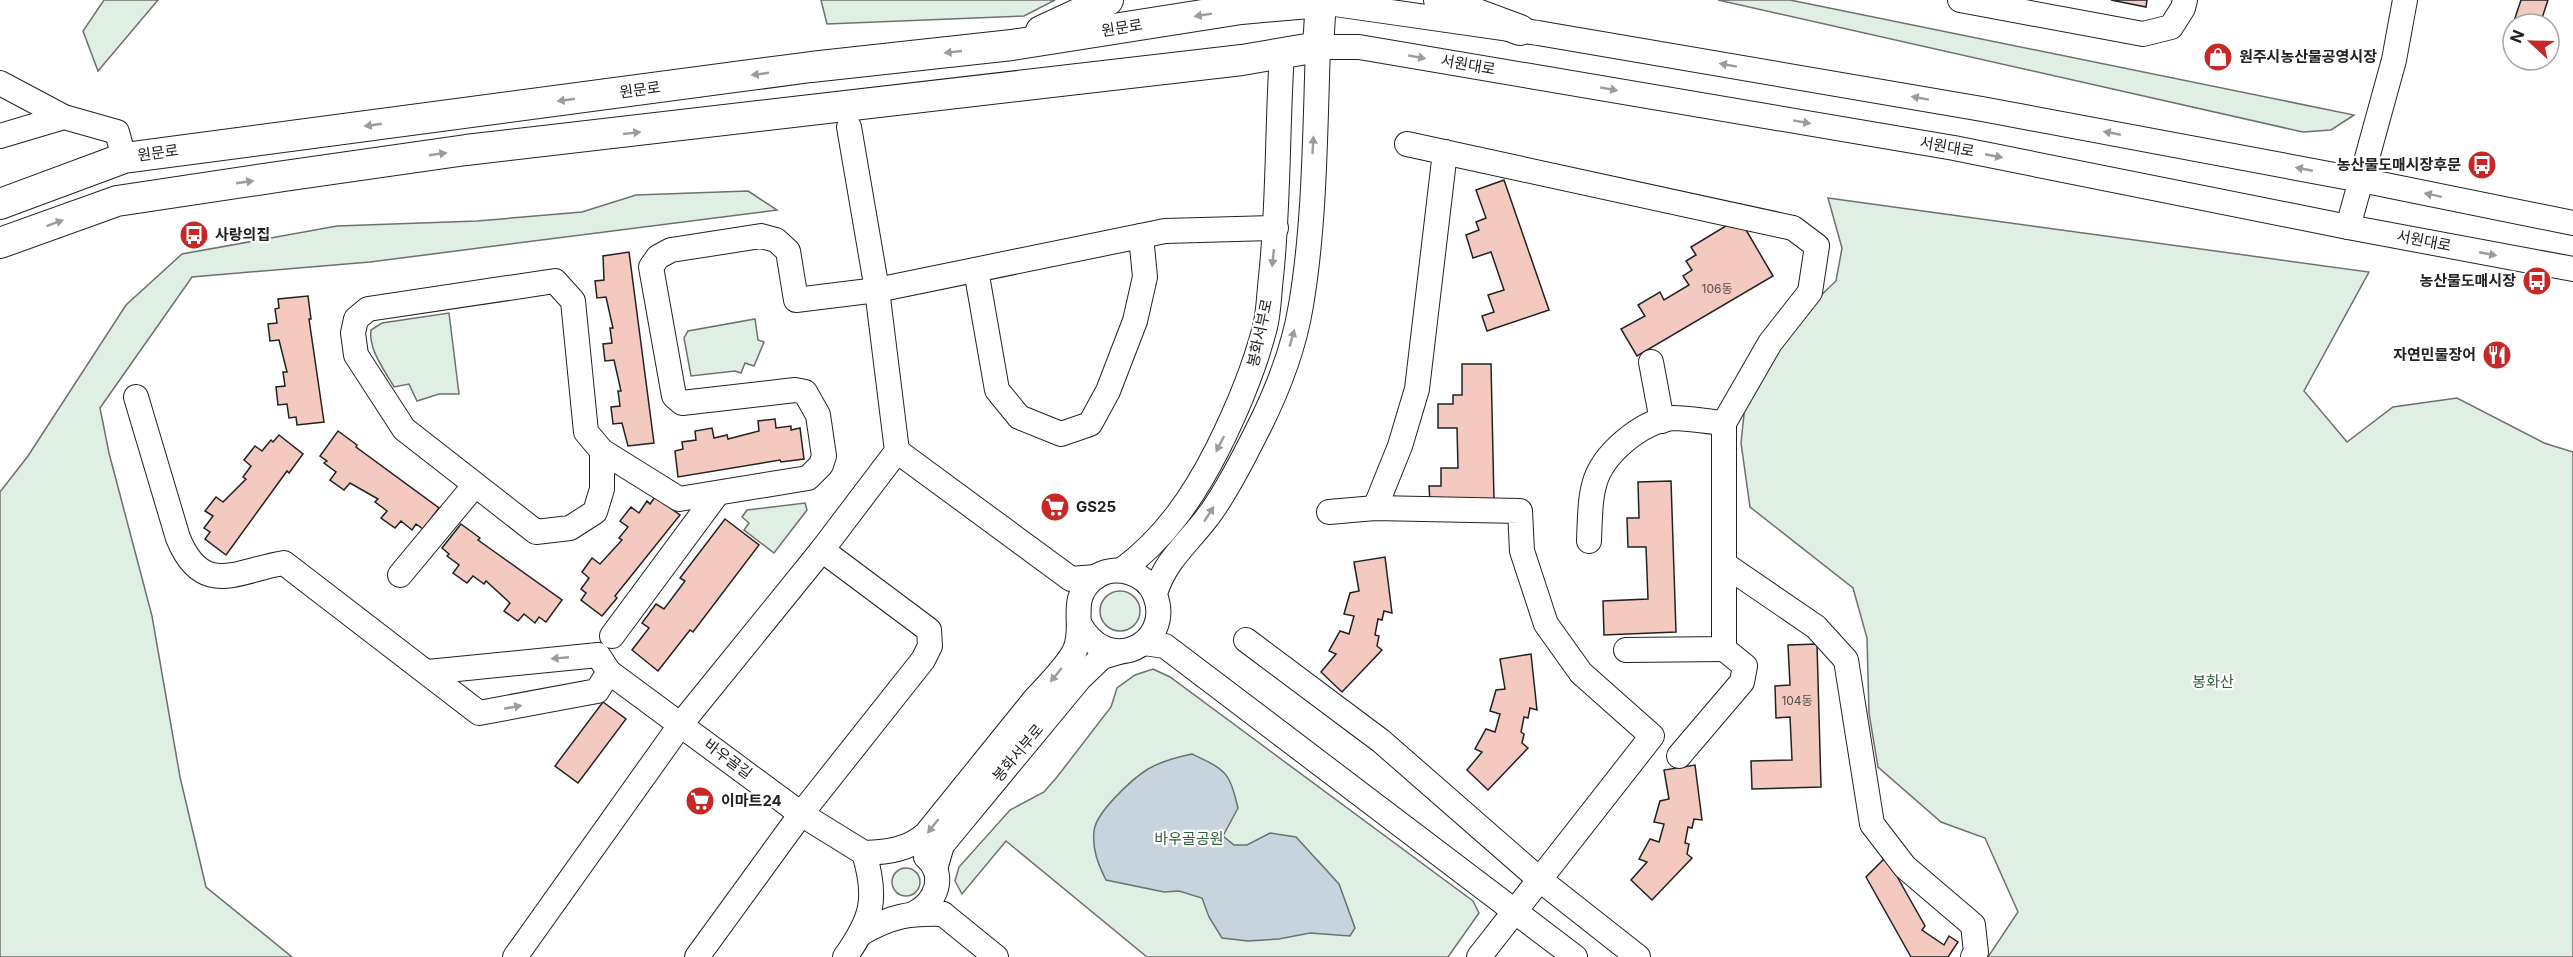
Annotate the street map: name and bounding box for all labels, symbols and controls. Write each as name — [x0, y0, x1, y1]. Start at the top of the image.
one-way arrow — [1193, 11, 1212, 20]
north arrow — [2501, 12, 2561, 72]
street label: 원문로 — [1100, 15, 1144, 40]
text: N — [2506, 27, 2529, 46]
shop icon: 원주시농산물공영시장 — [2202, 41, 2234, 73]
one-way arrow — [944, 47, 963, 57]
place label: 원주시농산물공영시장 — [2239, 47, 2377, 66]
street label: 서원대로 — [1439, 50, 1497, 79]
one-way arrow — [1408, 52, 1427, 61]
one-way arrow — [1718, 60, 1737, 69]
one-way arrow — [750, 70, 769, 79]
street label: 원문로 — [618, 77, 662, 102]
one-way arrow — [1600, 85, 1619, 94]
one-way arrow — [1910, 94, 1929, 103]
one-way arrow — [557, 95, 576, 104]
one-way arrow — [1792, 118, 1811, 127]
one-way arrow — [364, 121, 383, 130]
one-way arrow — [622, 128, 641, 137]
one-way arrow — [2102, 128, 2121, 137]
street label: 서원대로 — [1918, 132, 1976, 161]
one-way arrow — [1309, 136, 1318, 155]
street label: 원문로 — [136, 140, 180, 165]
bus stop icon: 농산물도매시장후문 — [2466, 149, 2498, 181]
one-way arrow — [428, 150, 447, 159]
one-way arrow — [1984, 152, 2003, 161]
place label: 농산물도매시장후문 — [2337, 155, 2461, 174]
one-way arrow — [2294, 164, 2313, 173]
one-way arrow — [235, 177, 254, 186]
one-way arrow — [2424, 190, 2443, 199]
one-way arrow — [46, 218, 64, 228]
bus stop icon: 사랑의집 — [178, 219, 210, 251]
place label: 사랑의집 — [215, 225, 270, 244]
street label: 서원대로 — [2395, 226, 2453, 255]
one-way arrow — [1268, 249, 1278, 268]
one-way arrow — [2479, 250, 2498, 259]
bus stop icon: 농산물도매시장 — [2521, 265, 2553, 297]
place label: 농산물도매시장 — [2419, 271, 2516, 290]
house number: 106동 — [1702, 281, 1732, 296]
street label: 봉화서부로 — [1243, 297, 1276, 369]
one-way arrow — [1288, 329, 1298, 348]
restaurant icon: 자연민물장어 — [2481, 339, 2513, 371]
place label: 자연민물장어 — [2393, 345, 2476, 364]
one-way arrow — [1215, 436, 1225, 453]
supermarket icon: GS25 — [1039, 491, 1071, 523]
place label: GS25 — [1076, 497, 1116, 516]
one-way arrow — [1203, 506, 1215, 522]
one-way arrow — [551, 653, 570, 663]
one-way arrow — [1049, 667, 1062, 683]
park label: 봉화산 — [2192, 672, 2234, 691]
house number: 104동 — [1781, 693, 1813, 708]
one-way arrow — [504, 702, 523, 711]
street label: 봉화서부로 — [988, 720, 1047, 785]
street label: 바우골길 — [701, 734, 756, 783]
supermarket icon: 이마트24 — [684, 785, 716, 817]
place label: 이마트24 — [721, 791, 782, 810]
one-way arrow — [926, 818, 939, 834]
park label: 바우골공원 — [1154, 829, 1224, 848]

